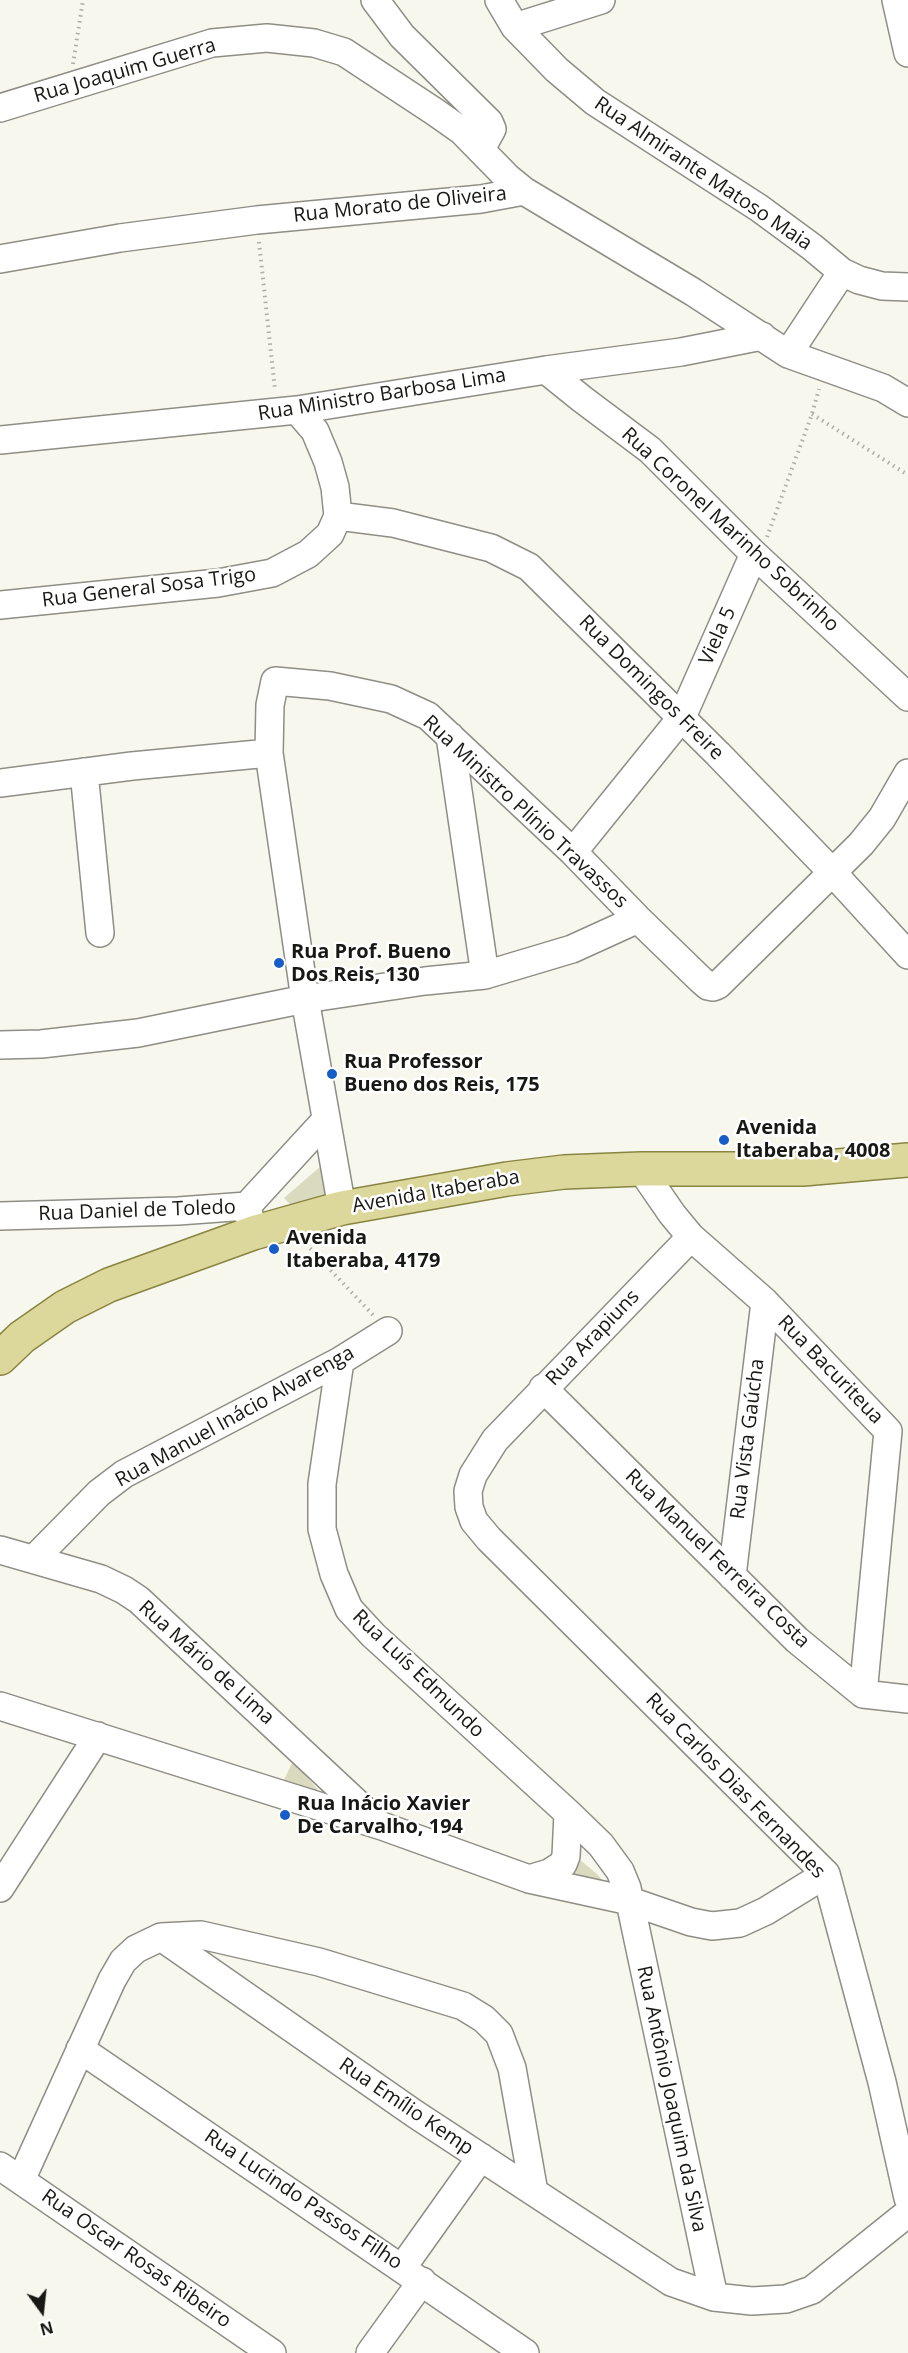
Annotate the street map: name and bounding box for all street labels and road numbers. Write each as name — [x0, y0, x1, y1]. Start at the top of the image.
street label: Rua Joaquim Guerra — [31, 34, 219, 108]
street label: Rua Almirante Matoso Maia — [590, 92, 816, 256]
street label: Rua Morato de Oliveira — [292, 182, 508, 228]
street label: Rua Ministro Barbosa Lima — [256, 364, 508, 426]
street label: Rua Coronel Marinho Sobrinho — [616, 423, 844, 637]
street label: Rua General Sosa Trigo — [40, 563, 258, 613]
street label: Viela 5 — [695, 603, 741, 669]
street label: Rua Domingos Freire — [574, 611, 728, 765]
street label: Rua Ministro Plínio Travassos — [417, 710, 633, 914]
street label: Avenida Itaberaba — [350, 1165, 522, 1219]
street label: Rua Daniel de Toledo — [38, 1196, 236, 1226]
street label: Rua Arapiuns — [541, 1285, 645, 1391]
street label: Rua Bacuriteua — [772, 1311, 888, 1429]
street label: Rua Manuel Inácio Alvarenga — [111, 1341, 359, 1493]
street label: Rua Vista Gaúcha — [726, 1357, 770, 1521]
street label: Rua Manuel Ferreira Costa — [620, 1465, 814, 1653]
street label: Rua Mário de Lima — [133, 1596, 279, 1730]
street label: Rua Luís Edmundo — [347, 1605, 489, 1743]
street label: Rua Carlos Dias Fernandes — [640, 1688, 830, 1884]
street label: Rua Antônio Joaquim da Silva — [631, 1963, 711, 2235]
street label: Rua Emílio Kemp — [334, 2053, 478, 2161]
street label: Rua Lucindo Passos Filho — [199, 2125, 407, 2275]
street label: Rua Oscar Rosas Ribeiro — [37, 2184, 235, 2334]

